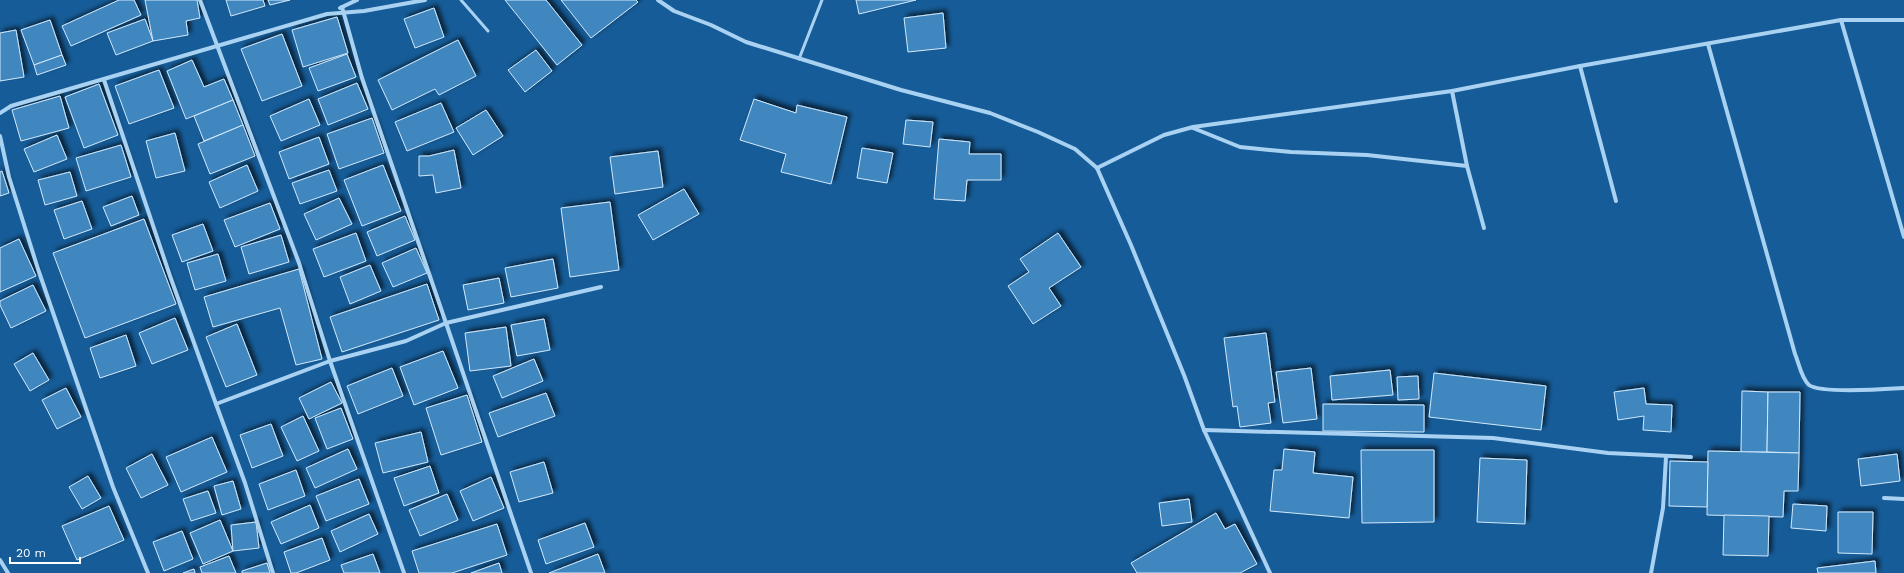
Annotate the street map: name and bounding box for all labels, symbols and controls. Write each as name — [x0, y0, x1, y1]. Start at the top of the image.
scale bar — [10, 539, 80, 565]
text: 20 m — [16, 546, 46, 560]

